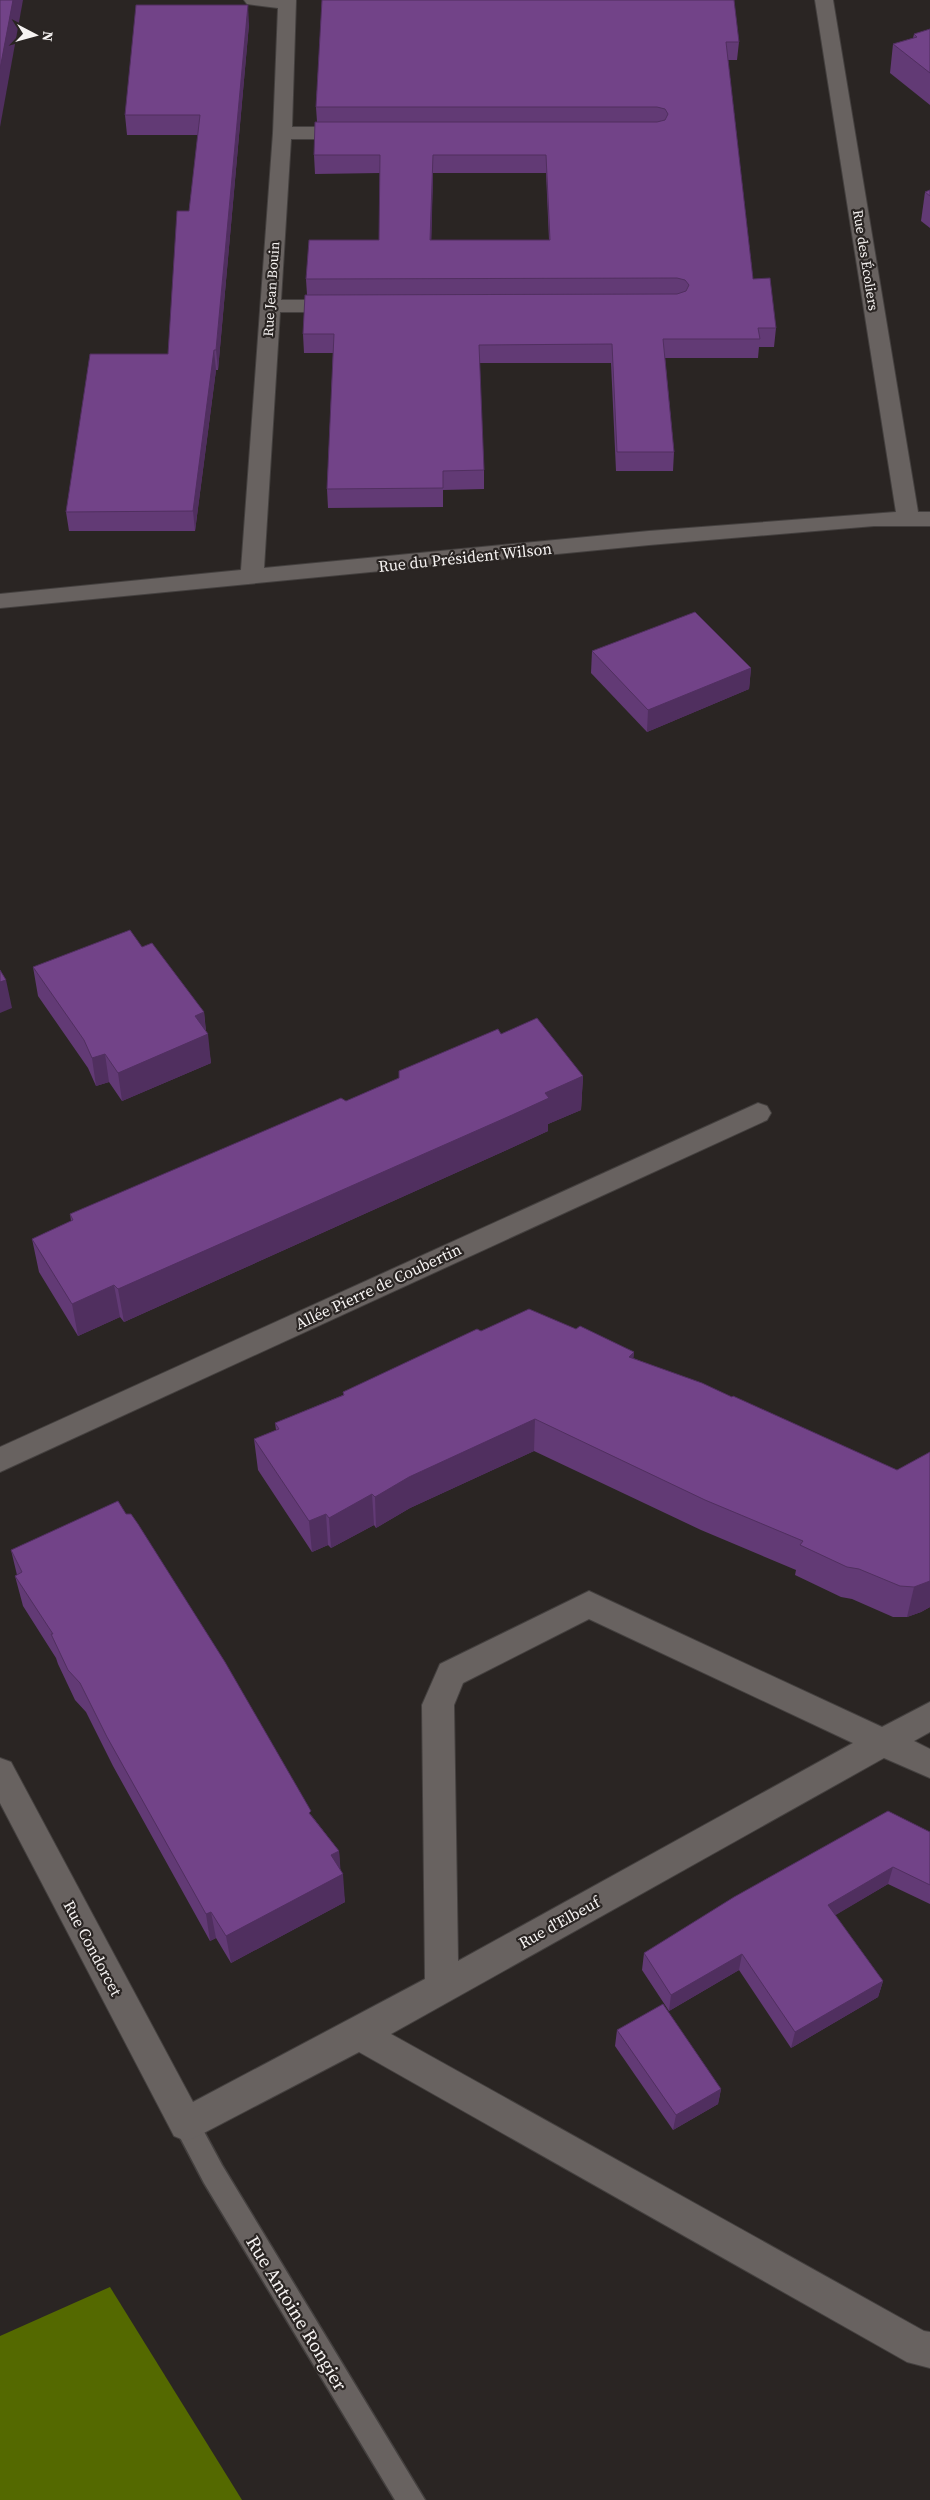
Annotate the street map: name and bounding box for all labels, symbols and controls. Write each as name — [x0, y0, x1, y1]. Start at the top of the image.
north arrow — [10, 10, 60, 60]
text: N — [37, 30, 58, 42]
street label: Rue des Écoliers — [848, 208, 884, 312]
street label: Rue Jean Bouin — [258, 240, 284, 337]
street label: Rue du Président Wilson — [377, 537, 553, 577]
street label: Allée Pierre de Coubertin — [291, 1238, 465, 1334]
street label: Rue d'Elbeuf — [514, 1890, 605, 1953]
street label: Rue Condorcet — [59, 1896, 128, 2000]
street label: Rue Antoine Rongier — [240, 2231, 354, 2395]

